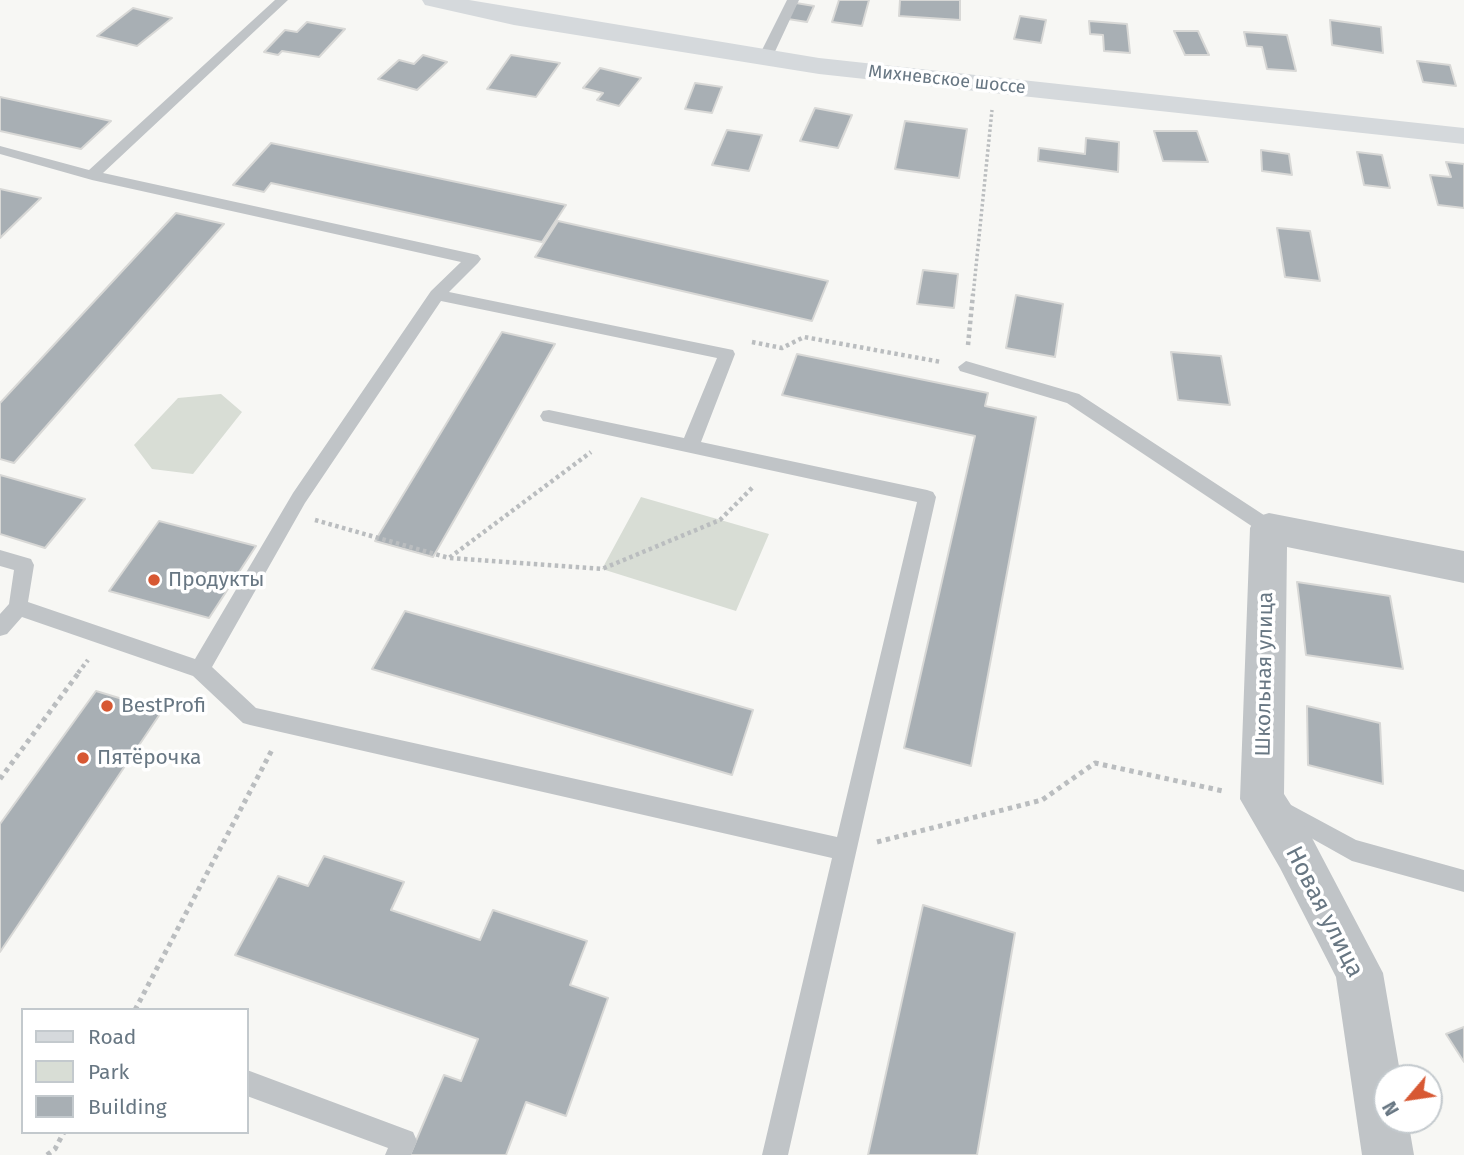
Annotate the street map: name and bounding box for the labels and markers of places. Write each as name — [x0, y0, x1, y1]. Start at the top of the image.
place label: Продукты — [168, 567, 265, 593]
marker: Продукты — [146, 572, 162, 588]
place label: BestProfi — [121, 693, 206, 719]
marker: BestProfi — [99, 698, 115, 714]
place label: Пятёрочка — [97, 745, 201, 771]
marker: Пятёрочка — [75, 750, 91, 766]

